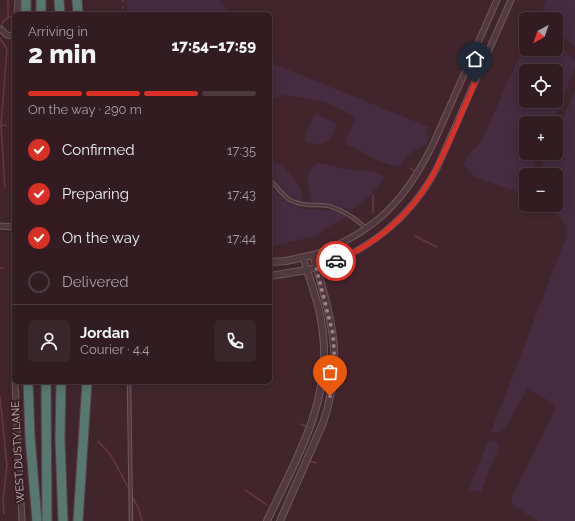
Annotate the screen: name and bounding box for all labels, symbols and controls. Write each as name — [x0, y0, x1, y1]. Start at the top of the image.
north arrow — [519, 12, 563, 56]
map controls — [519, 12, 563, 212]
text: Arriving in — [28, 24, 88, 39]
text: 17:54–17:59 — [171, 37, 256, 55]
text: 2 min — [28, 39, 96, 69]
pin — [458, 42, 492, 83]
icon: home — [464, 48, 486, 70]
button: locate — [519, 64, 563, 108]
text: On the way · 290 m — [28, 102, 142, 117]
button: + — [519, 116, 563, 160]
icon: check — [28, 139, 50, 161]
text: Confirmed — [62, 141, 135, 159]
text: 17:35 — [227, 143, 256, 158]
button: − — [519, 168, 563, 212]
icon: check — [28, 183, 50, 205]
text: Preparing — [62, 185, 129, 203]
text: 17:43 — [227, 187, 256, 202]
icon: check — [28, 227, 50, 249]
text: On the way — [62, 229, 140, 247]
text: 17:44 — [227, 231, 256, 246]
courier — [316, 241, 356, 281]
icon: car — [325, 250, 347, 272]
text: Delivered — [62, 273, 129, 291]
button: person — [28, 320, 70, 362]
button: phone — [214, 320, 256, 362]
text: Jordan — [80, 324, 129, 342]
text: Courier · 4.4 — [80, 342, 149, 357]
pin — [313, 355, 347, 396]
icon: bag — [319, 361, 341, 383]
street label: WEST DUSTY LANE — [9, 400, 27, 503]

